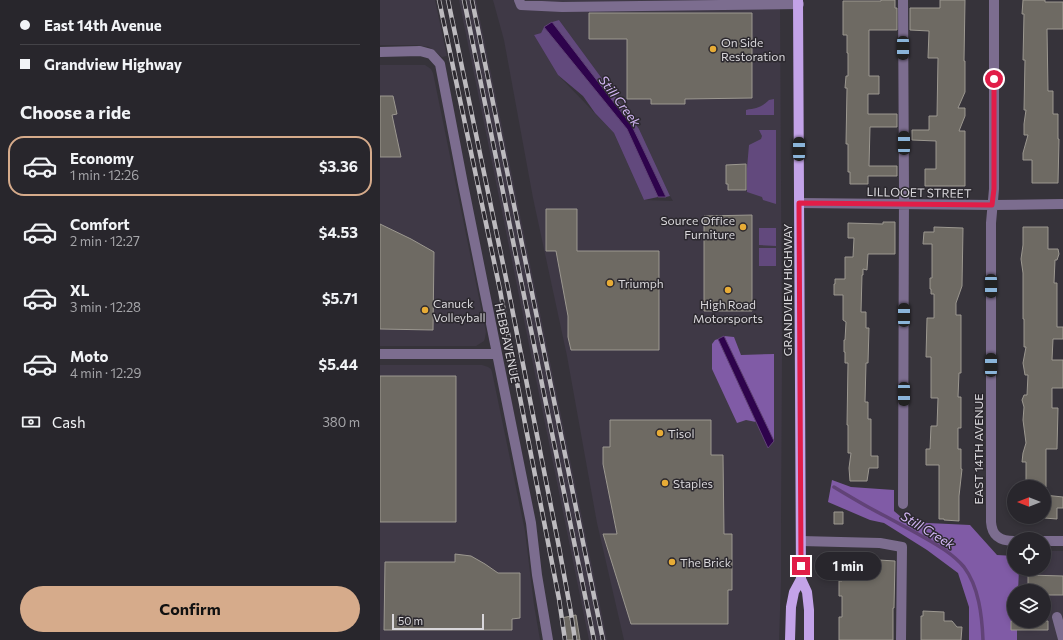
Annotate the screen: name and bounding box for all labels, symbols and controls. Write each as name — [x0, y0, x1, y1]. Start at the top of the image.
text: East 14th Avenue — [44, 16, 162, 34]
place label: On Side Restoration — [721, 35, 785, 63]
car — [897, 36, 909, 60]
marker: On Side Restoration — [708, 44, 718, 54]
text: Grandview Highway — [44, 55, 182, 73]
route start — [985, 70, 1003, 88]
water label: Still Creek — [596, 72, 645, 130]
text: Choose a ride — [20, 101, 131, 123]
car — [898, 131, 910, 155]
car — [793, 137, 805, 161]
icon: car — [22, 148, 58, 184]
text: Economy — [70, 149, 134, 167]
text: $3.36 — [319, 157, 358, 175]
text: 1 min · 12:26 — [70, 167, 139, 183]
street label: LILLOOET STREET — [866, 184, 972, 200]
place label: Source Office Furniture — [661, 213, 735, 241]
icon: car — [22, 214, 58, 250]
text: Comfort — [70, 215, 130, 233]
marker: Source Office Furniture — [738, 222, 748, 232]
text: $4.53 — [319, 223, 358, 241]
street label: GRANDVIEW HIGHWAY — [780, 224, 794, 356]
text: 2 min · 12:27 — [70, 233, 140, 249]
car — [985, 274, 997, 298]
place label: Triumph — [618, 276, 664, 290]
marker: Triumph — [605, 278, 615, 288]
icon: car — [22, 280, 58, 316]
text: XL — [70, 281, 89, 299]
marker: High Road Motorsports — [723, 285, 733, 295]
text: $5.71 — [322, 289, 358, 307]
place label: Canuck Volleyball — [433, 296, 486, 324]
place label: High Road Motorsports — [693, 297, 763, 325]
text: 3 min · 12:28 — [70, 299, 141, 315]
street label: HEBB AVENUE — [493, 302, 523, 384]
car — [898, 303, 910, 327]
marker: Canuck Volleyball — [420, 305, 430, 315]
icon: car — [22, 346, 58, 382]
text: Moto — [70, 347, 109, 365]
car — [985, 353, 997, 377]
text: $5.44 — [319, 355, 358, 373]
text: 4 min · 12:29 — [70, 365, 141, 381]
car — [898, 382, 910, 406]
street label: EAST 14TH AVENUE — [971, 394, 985, 504]
icon: cash — [20, 411, 42, 433]
text: Cash — [52, 413, 86, 431]
text: 380 m — [322, 414, 360, 430]
place label: Tisol — [668, 426, 694, 440]
marker: Tisol — [655, 428, 665, 438]
place label: Staples — [673, 476, 713, 490]
marker: Staples — [660, 478, 670, 488]
north arrow — [1007, 480, 1051, 524]
map controls — [1007, 480, 1051, 628]
water label: Still Creek — [898, 508, 959, 553]
button: locate — [1007, 532, 1051, 576]
callout: 1 min — [815, 552, 881, 580]
place label: The Brick — [680, 555, 732, 569]
marker: The Brick — [667, 557, 677, 567]
route end — [792, 557, 810, 575]
text: 1 min — [833, 558, 863, 574]
button: layers — [1007, 584, 1051, 628]
button: Confirm — [20, 586, 360, 632]
scale bar — [392, 612, 484, 631]
text: 50 m — [398, 614, 423, 627]

